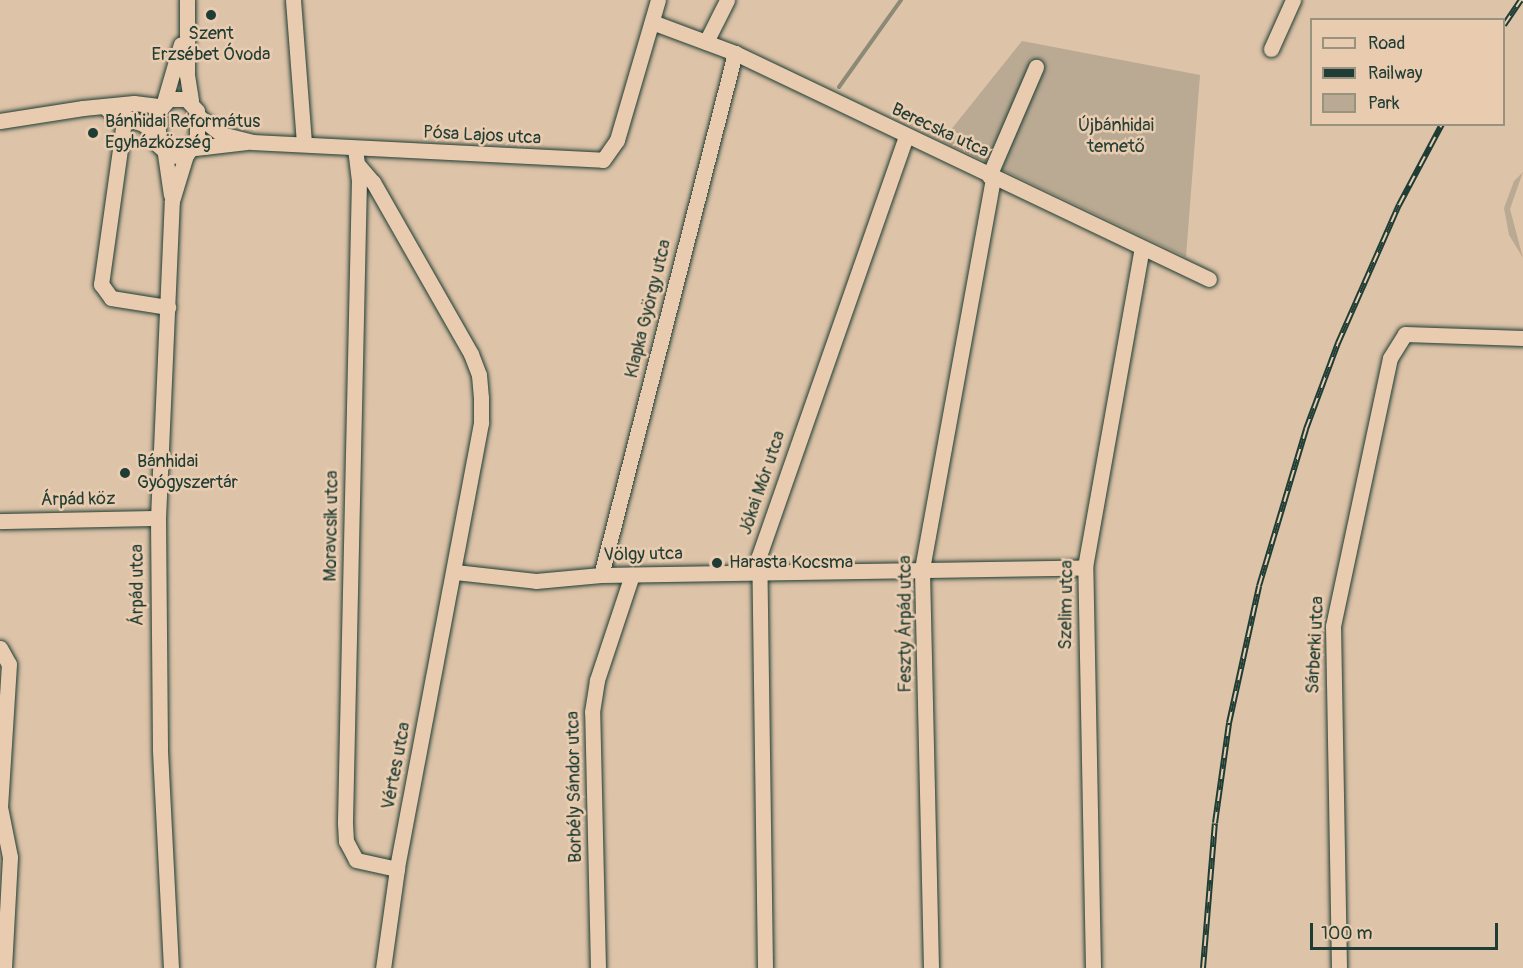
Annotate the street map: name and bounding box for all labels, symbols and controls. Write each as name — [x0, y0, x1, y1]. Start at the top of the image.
marker: Szent Erzsébet Óvoda — [204, 8, 218, 22]
legend — [1310, 18, 1505, 126]
place label: Szent Erzsébet Óvoda — [152, 24, 270, 66]
text: Road — [1368, 32, 1405, 55]
text: Railway — [1368, 62, 1423, 85]
text: Park — [1368, 92, 1400, 115]
street label: Berecska utca — [888, 99, 992, 163]
place label: Bánhidai Református Egyházközség — [105, 112, 260, 154]
park label: Újbánhidai temető — [1078, 116, 1154, 158]
street label: Pósa Lajos utca — [422, 122, 542, 150]
marker: Bánhidai Református Egyházközség — [86, 126, 100, 140]
street label: Klapka György utca — [621, 237, 677, 381]
street label: Jókai Mór utca — [735, 428, 791, 538]
place label: Bánhidai Gyógyszertár — [137, 452, 238, 494]
marker: Bánhidai Gyógyszertár — [118, 466, 132, 480]
street label: Moravcsik utca — [320, 470, 344, 582]
street label: Árpád köz — [40, 489, 116, 511]
street label: Árpád utca — [127, 544, 149, 626]
street label: Völgy utca — [603, 544, 683, 566]
place label: Harasta Kocsma — [729, 552, 853, 574]
street label: Feszty Árpád utca — [895, 555, 917, 693]
marker: Harasta Kocsma — [710, 556, 724, 570]
street label: Szelim utca — [1055, 560, 1079, 650]
street label: Sárberki utca — [1303, 596, 1329, 694]
street label: Borbély Sándor utca — [563, 711, 587, 863]
street label: Vértes utca — [378, 720, 416, 812]
scale bar — [1313, 911, 1500, 949]
text: 100 m — [1321, 922, 1373, 945]

